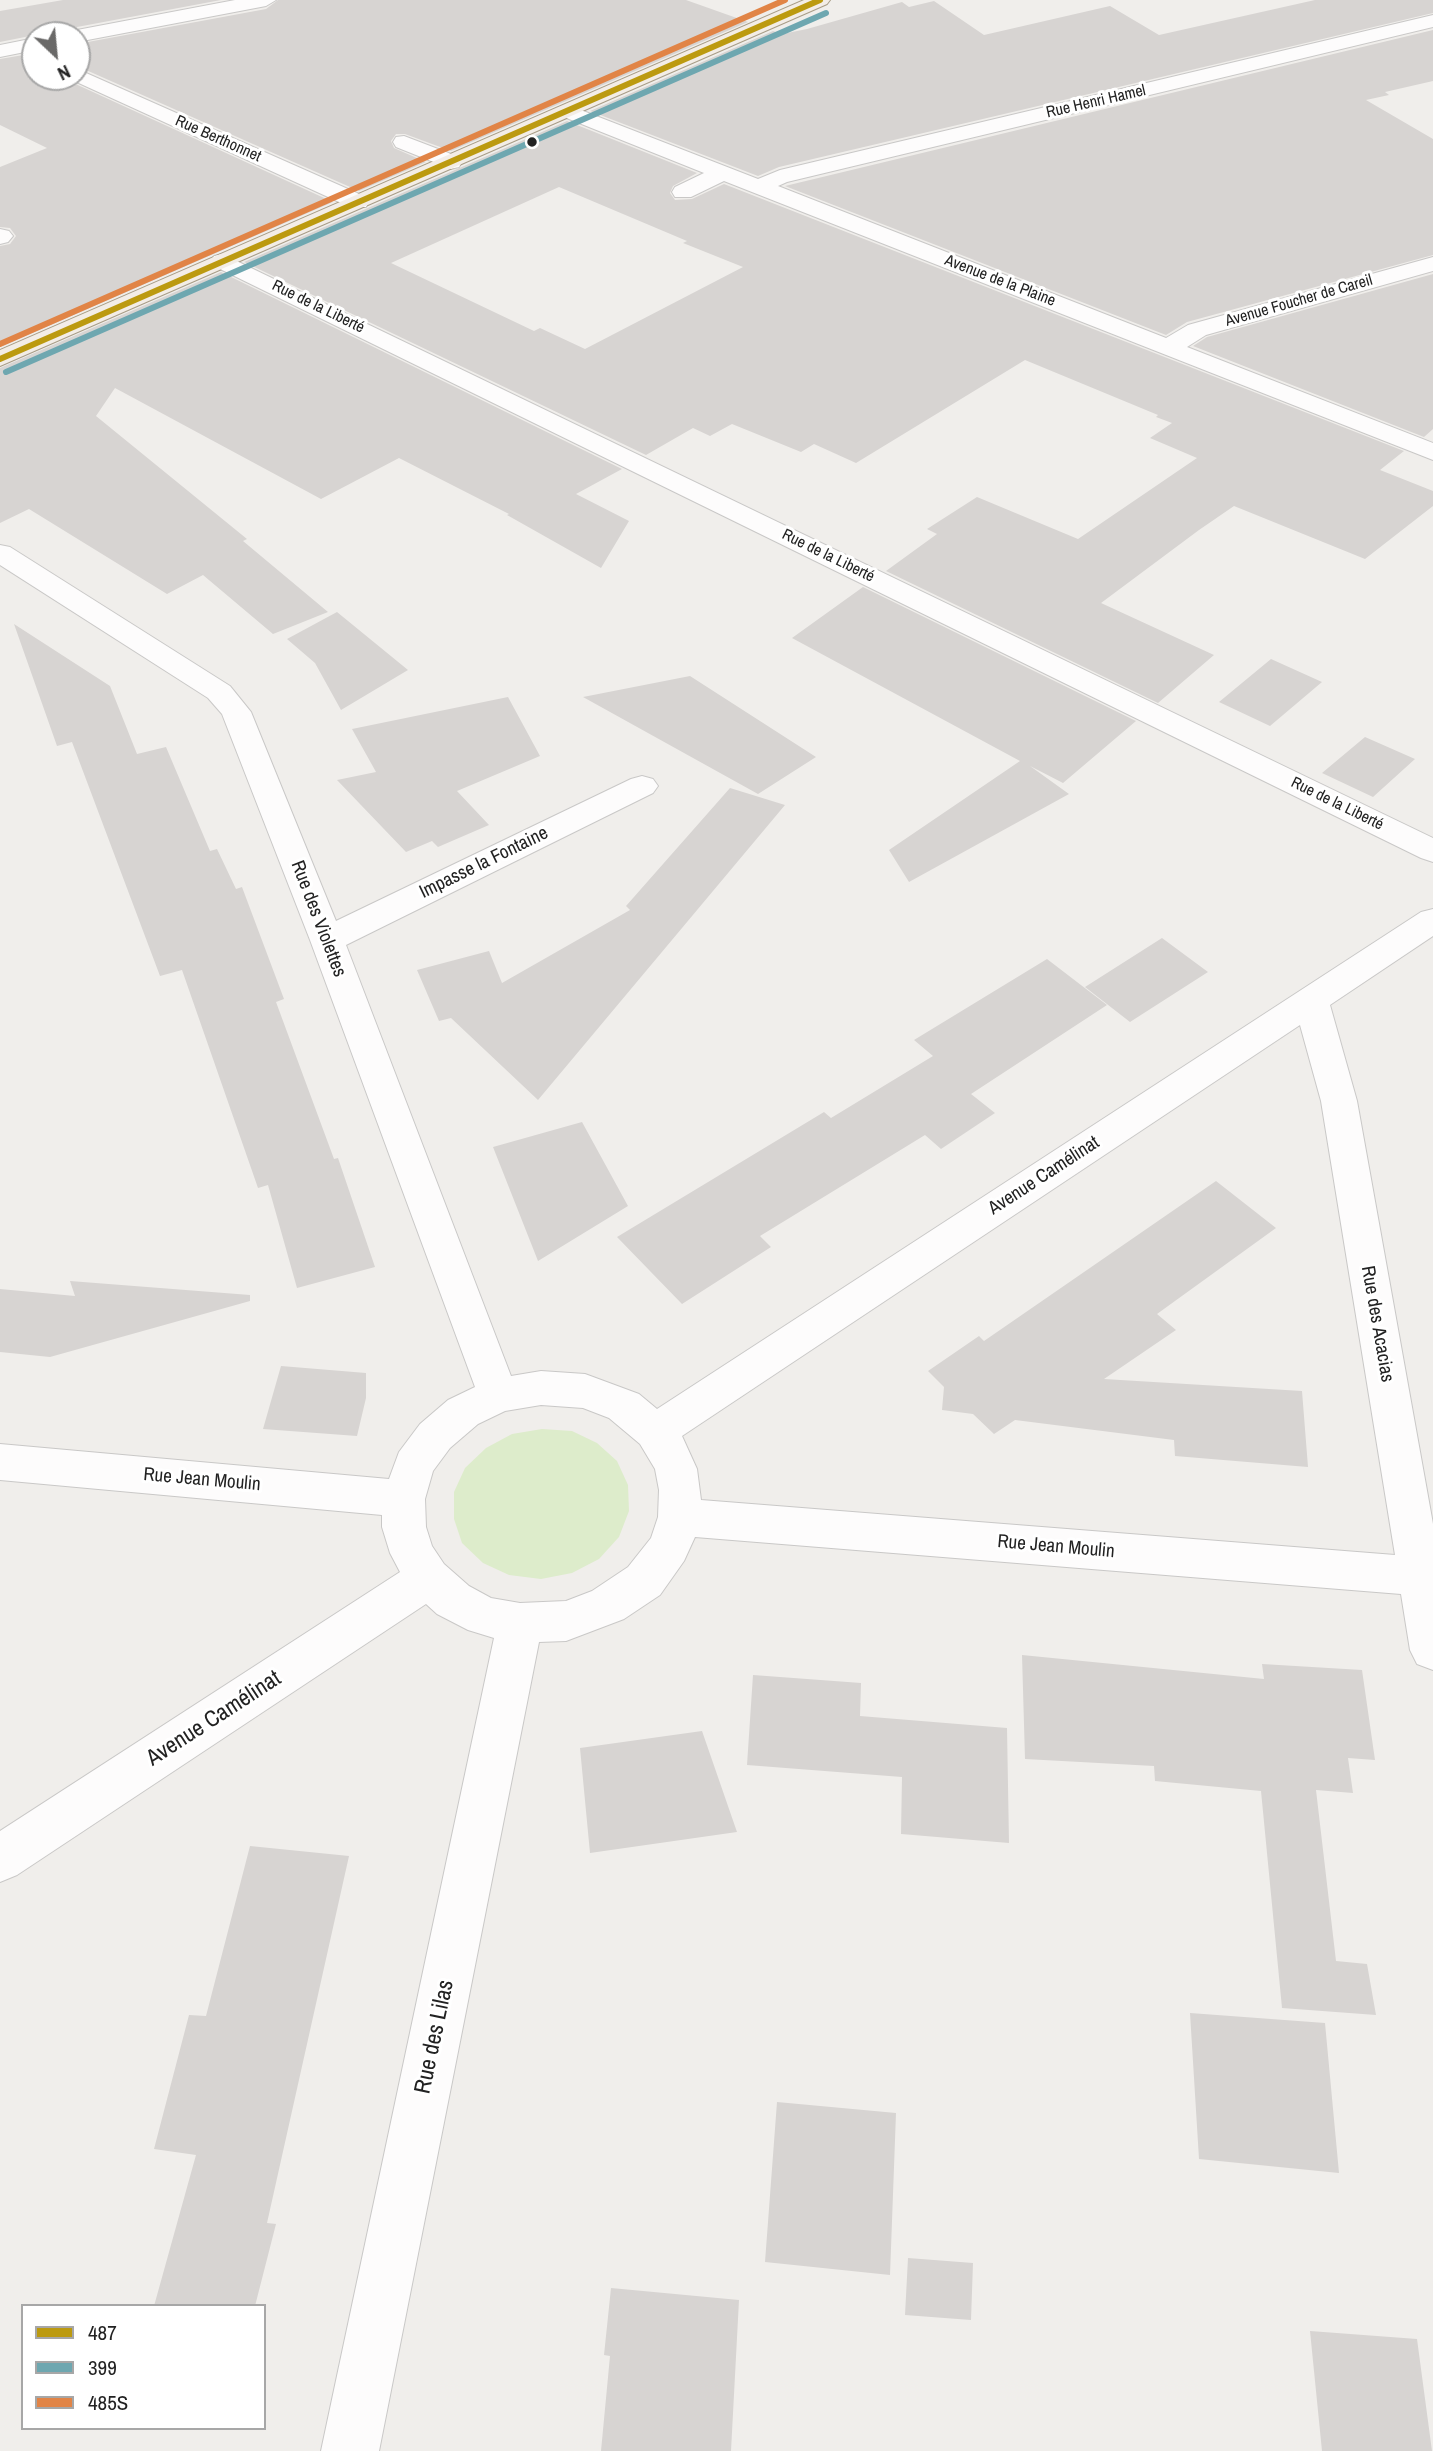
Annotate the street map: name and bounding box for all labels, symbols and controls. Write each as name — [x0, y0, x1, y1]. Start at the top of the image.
north arrow — [21, 21, 91, 91]
text: N — [54, 59, 75, 87]
street label: Rue Henri Hamel — [1044, 81, 1148, 123]
street label: Rue Berthonnet — [172, 112, 264, 166]
unlabelled marker — [525, 135, 539, 149]
street label: Avenue de la Plaine — [942, 251, 1058, 311]
street label: Avenue Foucher de Careil — [1223, 271, 1375, 331]
street label: Rue de la Liberté — [269, 276, 367, 338]
street label: Rue de la Liberté — [779, 525, 877, 587]
street label: Rue de la Liberté — [1288, 773, 1386, 835]
street label: Impasse la Fontaine — [416, 822, 552, 904]
street label: Rue des Violettes — [285, 858, 351, 980]
street label: Avenue Camélinat — [984, 1132, 1104, 1220]
street label: Rue des Acacias — [1356, 1264, 1398, 1384]
street label: Rue Jean Moulin — [142, 1464, 262, 1496]
street label: Rue Jean Moulin — [996, 1531, 1116, 1563]
street label: Avenue Camélinat — [142, 1665, 286, 1773]
street label: Rue des Lilas — [410, 1978, 460, 2096]
legend — [21, 2304, 266, 2430]
text: 487 — [88, 2318, 117, 2347]
text: 399 — [88, 2353, 117, 2382]
text: 485S — [88, 2388, 128, 2417]

